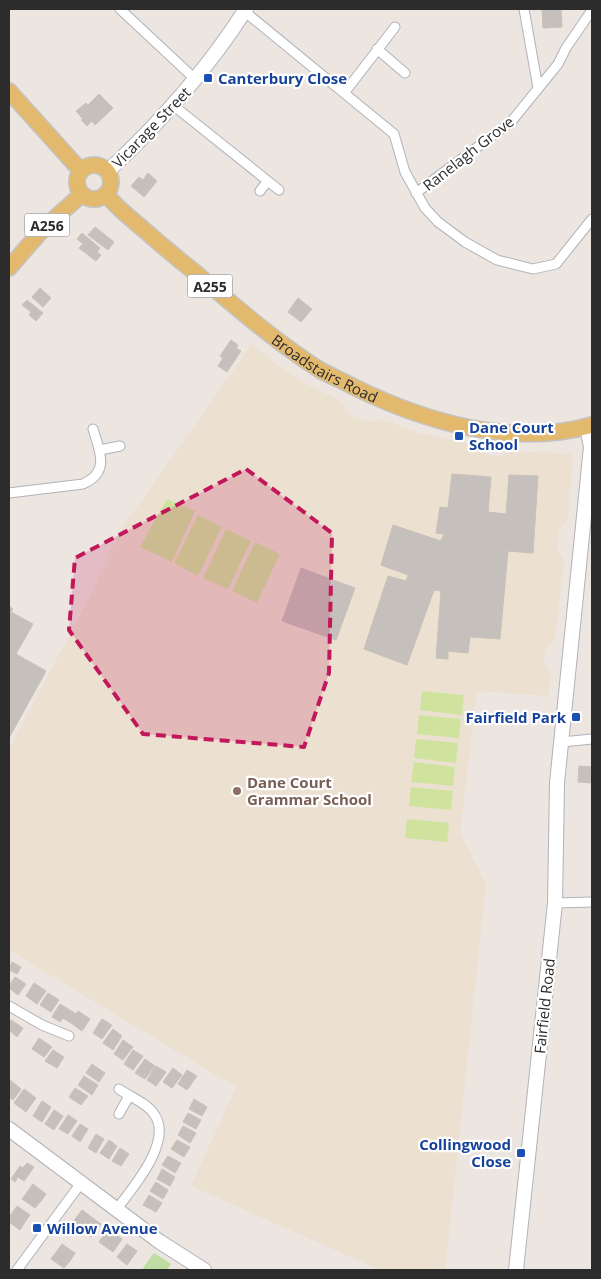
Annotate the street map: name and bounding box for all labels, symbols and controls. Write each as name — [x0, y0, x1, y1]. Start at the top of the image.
place label: Canterbury Close — [218, 68, 347, 88]
marker: Canterbury Close — [202, 72, 214, 84]
street label: Vicarage Street — [107, 82, 195, 172]
street label: Ranelagh Grove — [418, 111, 518, 195]
road number: A256 — [24, 214, 70, 236]
road number: A255 — [188, 274, 232, 298]
street label: Broadstairs Road — [268, 329, 381, 407]
place label: Dane Court School — [469, 417, 554, 454]
marker: Dane Court School — [453, 430, 465, 442]
place label: Fairfield Park — [466, 707, 567, 727]
marker: Fairfield Park — [570, 711, 582, 723]
place label: Dane Court Grammar School — [247, 772, 372, 809]
marker: Dane Court Grammar School — [231, 785, 243, 797]
street label: Fairfield Road — [529, 957, 559, 1055]
place label: Collingwood Close — [419, 1134, 511, 1171]
marker: Collingwood Close — [515, 1147, 527, 1159]
place label: Willow Avenue — [47, 1218, 158, 1238]
marker: Willow Avenue — [31, 1222, 43, 1234]

